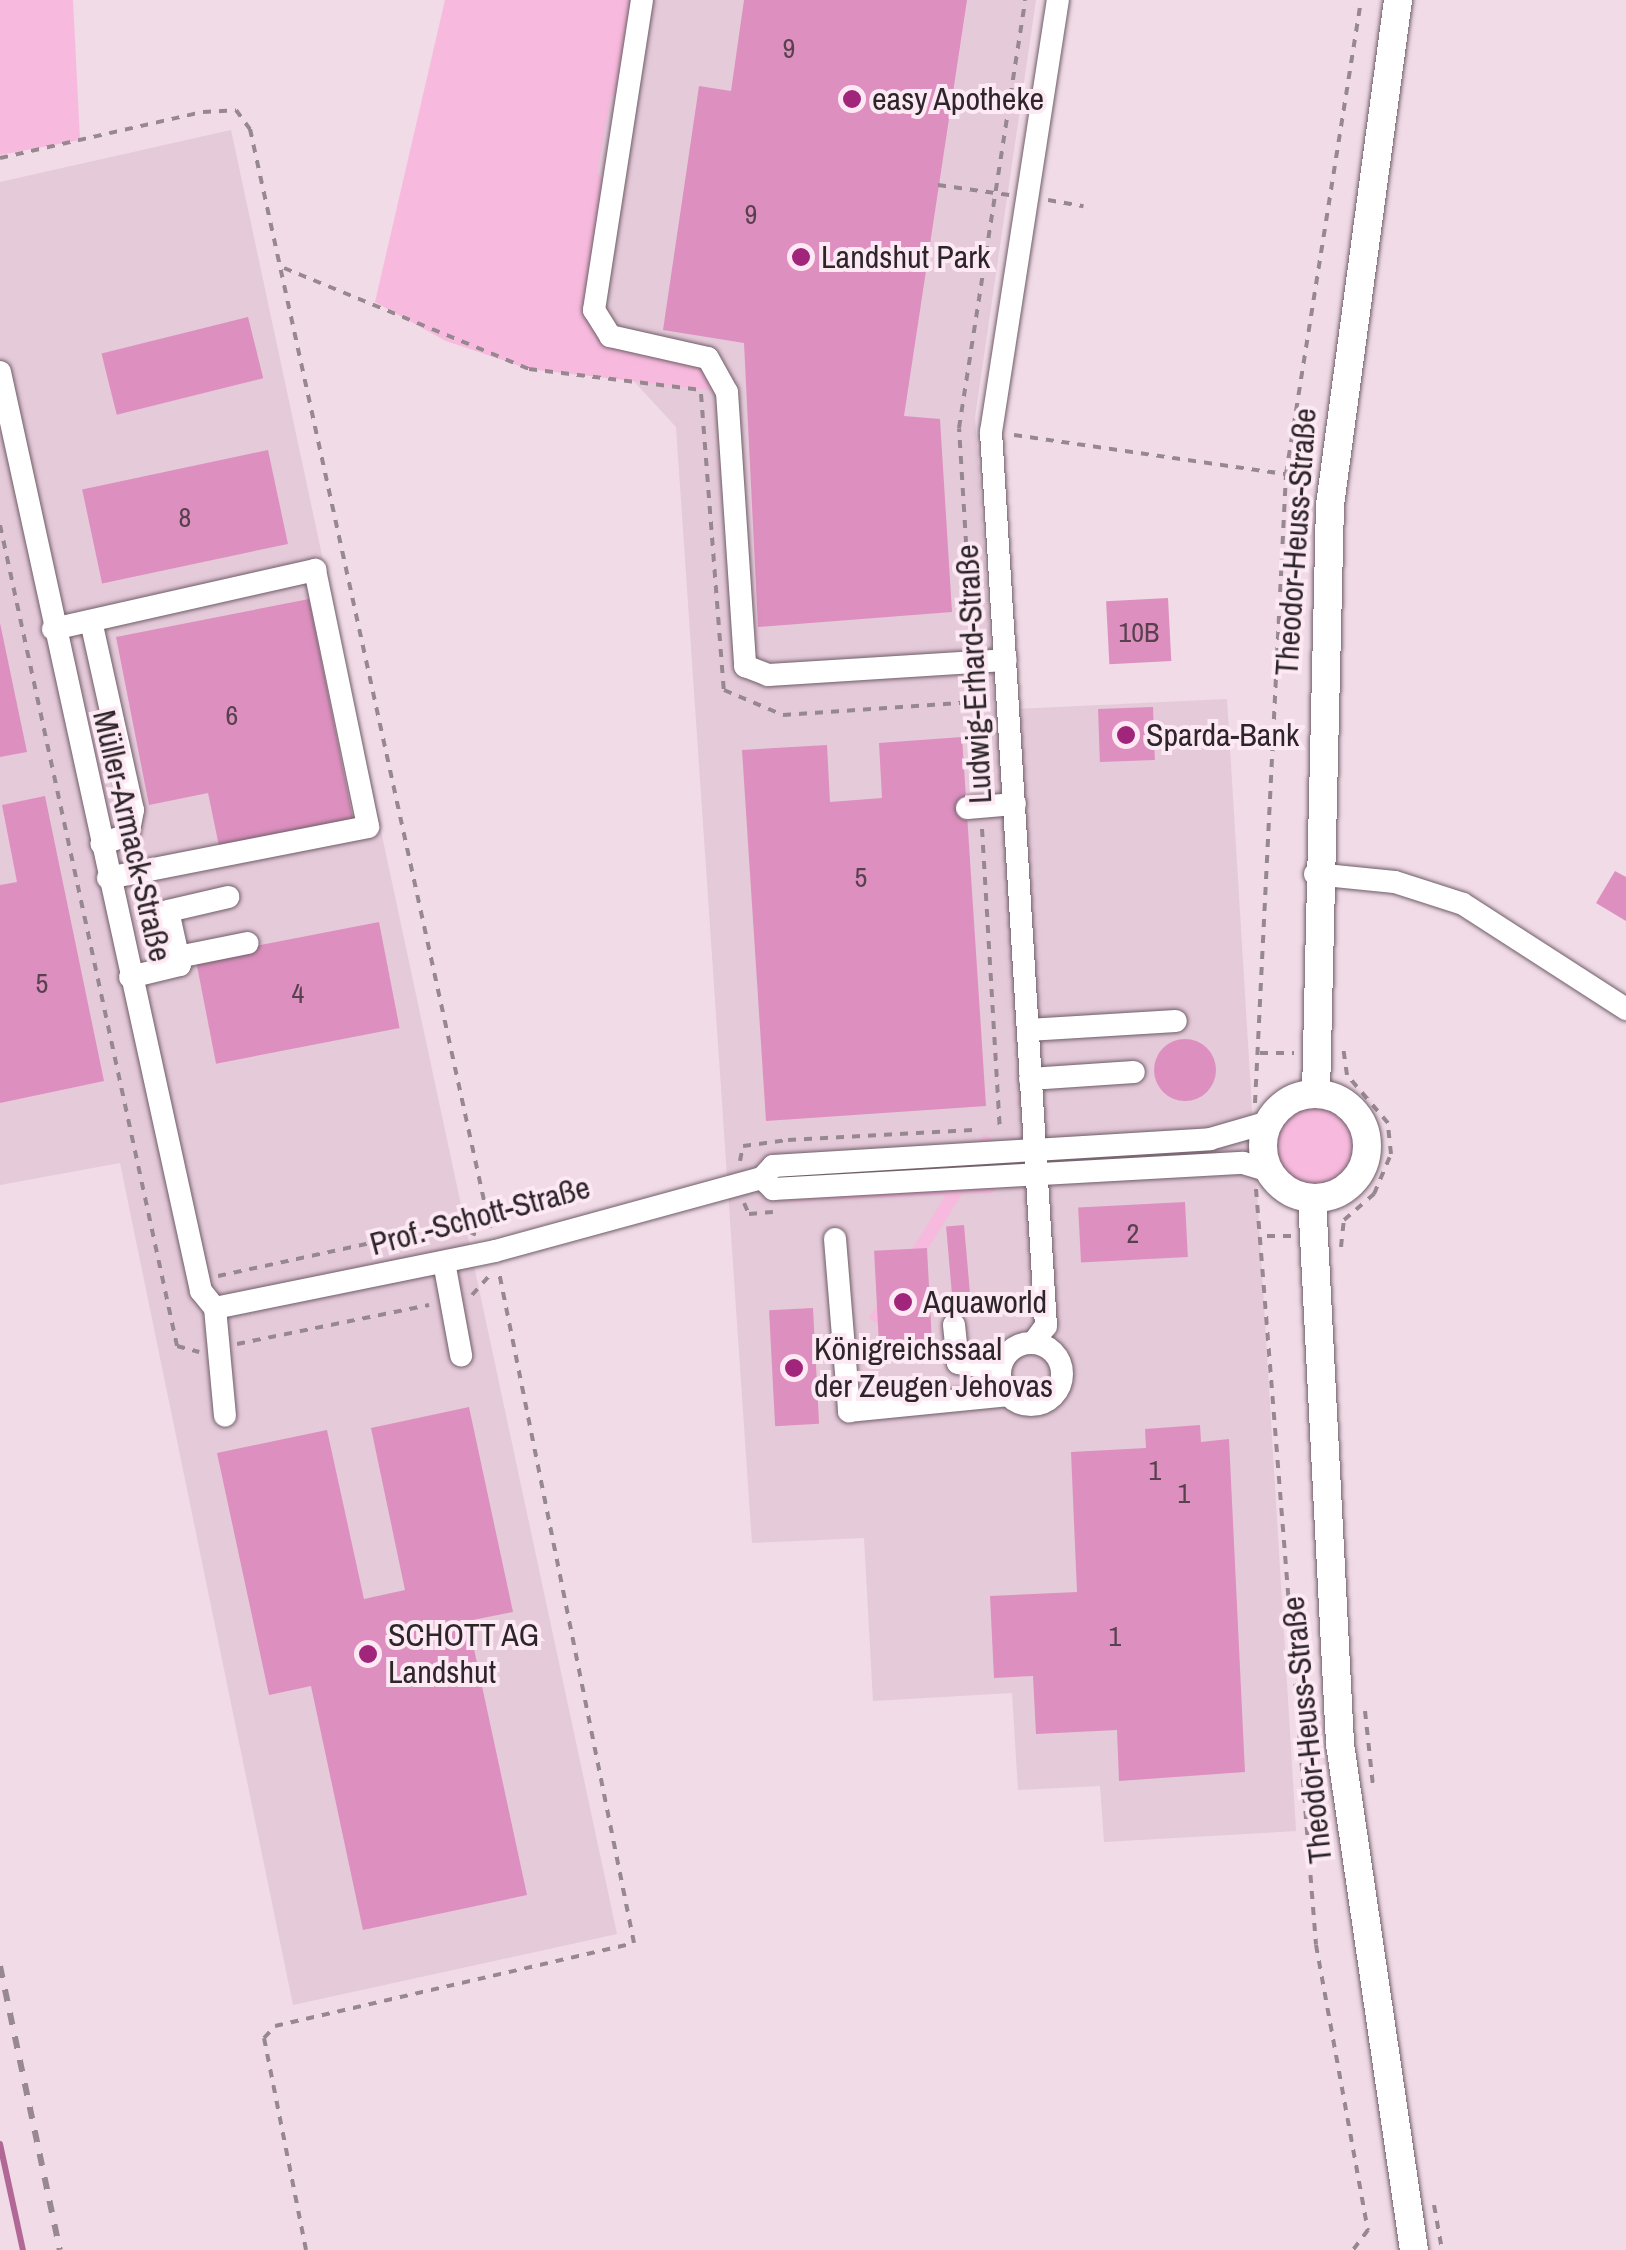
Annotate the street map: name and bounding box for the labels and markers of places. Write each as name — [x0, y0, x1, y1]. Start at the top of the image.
place label: easy Apotheke — [872, 80, 1046, 118]
marker: easy Apotheke — [841, 88, 863, 110]
place label: Landshut Park — [821, 238, 990, 276]
marker: Landshut Park — [790, 246, 812, 268]
place label: Sparda-Bank — [1146, 716, 1299, 754]
marker: Sparda-Bank — [1115, 724, 1137, 746]
place label: Aquaworld — [923, 1283, 1047, 1321]
marker: Aquaworld — [892, 1291, 914, 1313]
place label: Königreichssaal der Zeugen Jehovas — [814, 1331, 1053, 1406]
marker: Königreichssaal der Zeugen Jehovas — [783, 1357, 805, 1379]
place label: SCHOTT AG Landshut — [388, 1617, 541, 1692]
marker: SCHOTT AG Landshut — [357, 1643, 379, 1665]

